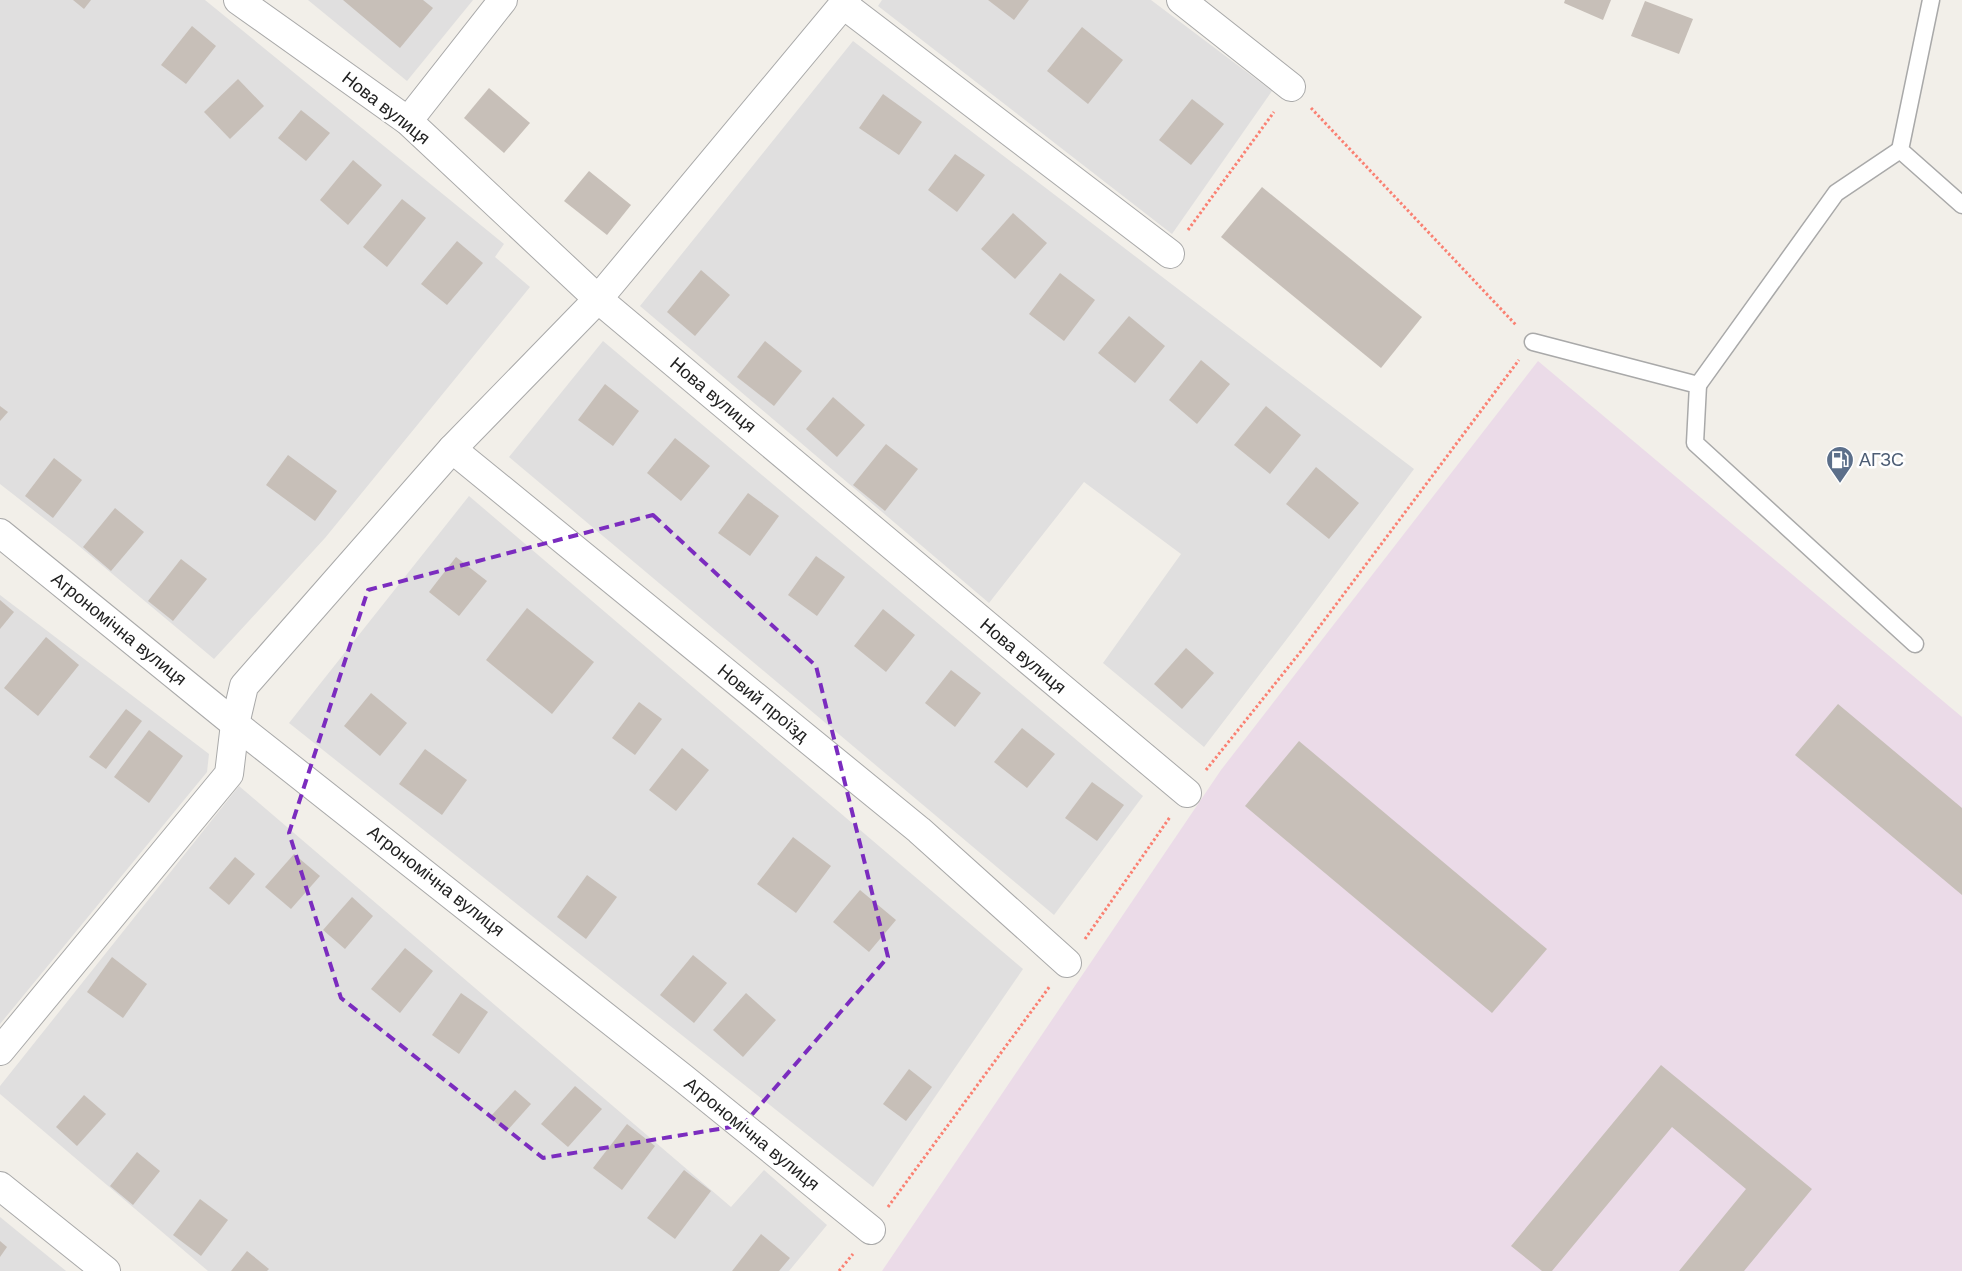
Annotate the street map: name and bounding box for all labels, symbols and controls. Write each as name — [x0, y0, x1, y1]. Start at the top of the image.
street label: Нова вулиця — [338, 68, 434, 148]
street label: Нова вулиця — [666, 353, 760, 437]
fuel station icon: АГЗС — [1825, 445, 1855, 484]
place label: АГЗС — [1859, 450, 1904, 470]
street label: Агрономічна вулиця — [48, 568, 190, 690]
street label: Нова вулиця — [976, 614, 1070, 698]
street label: Новий проїзд — [714, 660, 813, 746]
street label: Агрономічна вулиця — [364, 822, 508, 940]
street label: Агрономічна вулиця — [681, 1073, 823, 1195]

